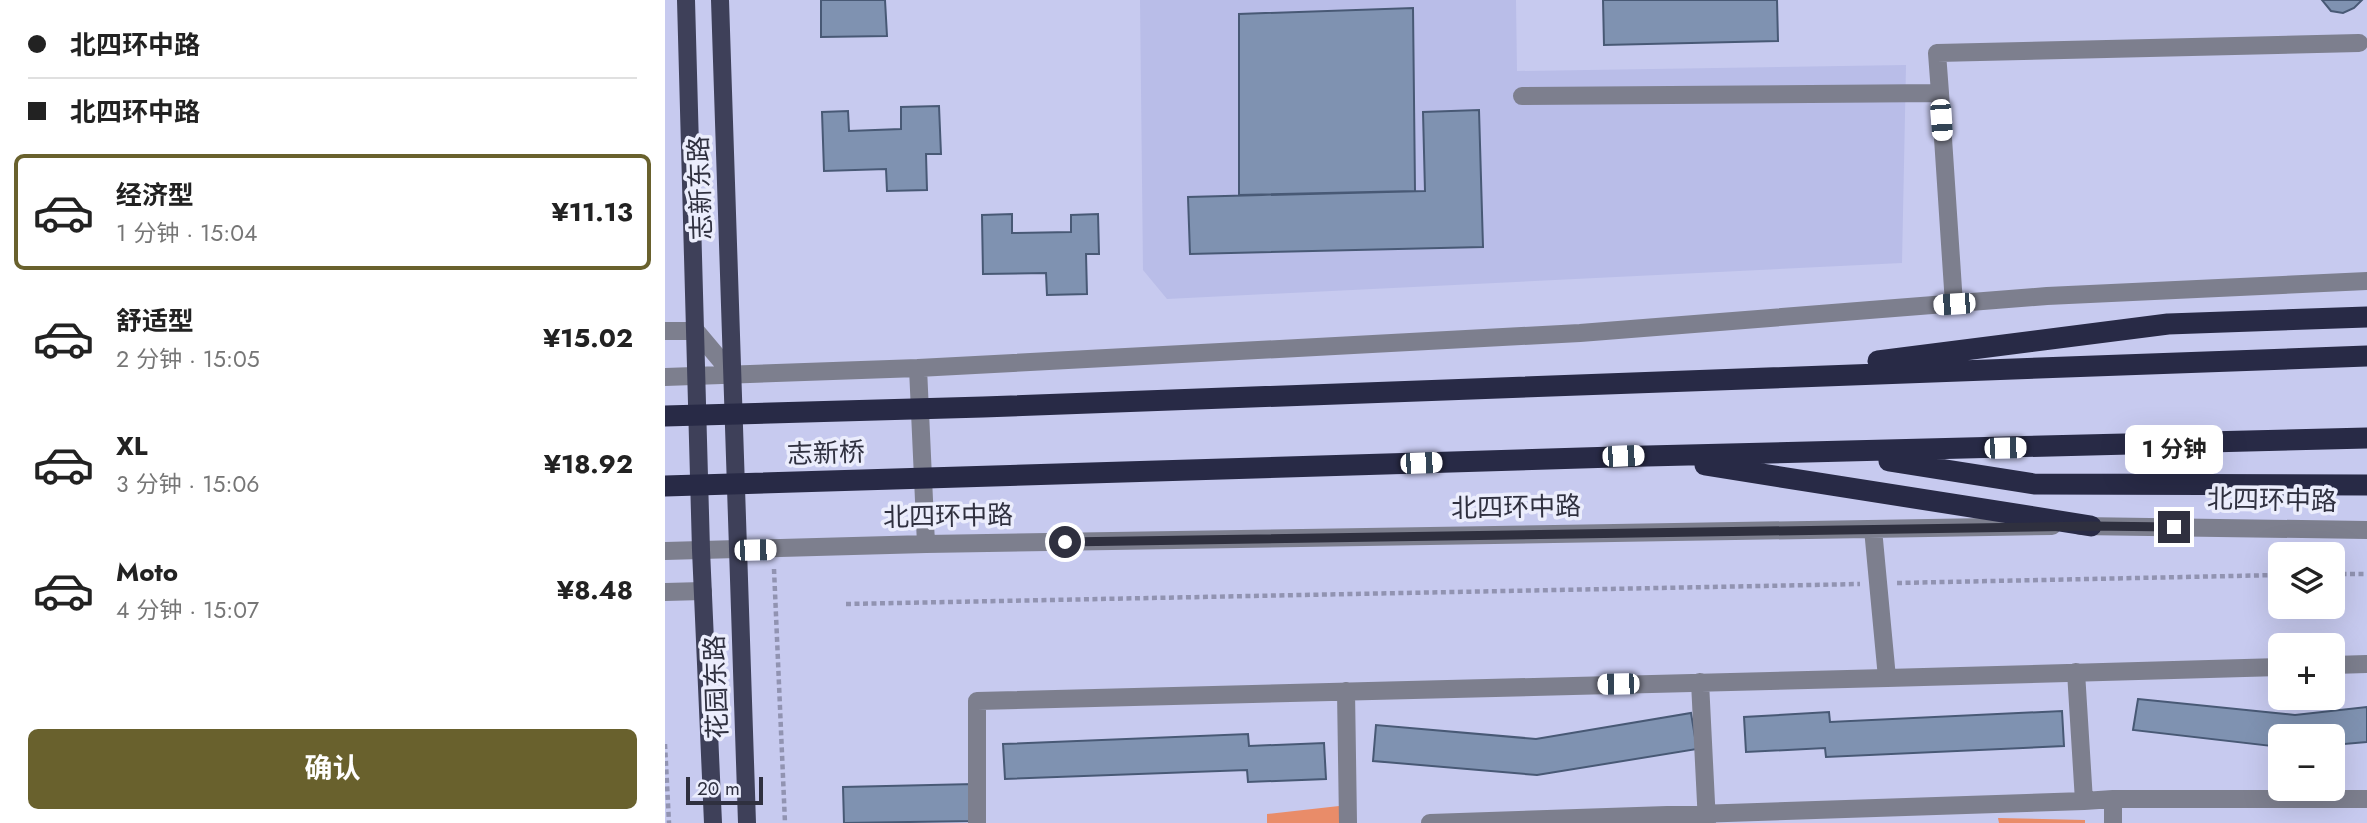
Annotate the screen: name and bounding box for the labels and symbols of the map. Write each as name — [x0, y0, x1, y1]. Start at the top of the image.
car — [1930, 98, 1953, 142]
street label: 志新东路 — [679, 135, 721, 241]
car — [1933, 292, 1976, 316]
callout: 1 分钟 — [2125, 426, 2223, 475]
street label: 志新桥 — [786, 433, 866, 473]
car — [1984, 437, 2027, 459]
car — [1602, 445, 1645, 467]
car — [1400, 452, 1443, 474]
street label: 北四环中路 — [2207, 480, 2337, 520]
street label: 北四环中路 — [1451, 487, 1581, 527]
street label: 北四环中路 — [883, 496, 1013, 536]
route end — [2158, 511, 2190, 543]
route start — [1049, 526, 1081, 558]
car — [734, 539, 777, 561]
street label: 花园东路 — [695, 634, 737, 740]
car — [1597, 673, 1640, 695]
scale bar — [686, 774, 763, 806]

